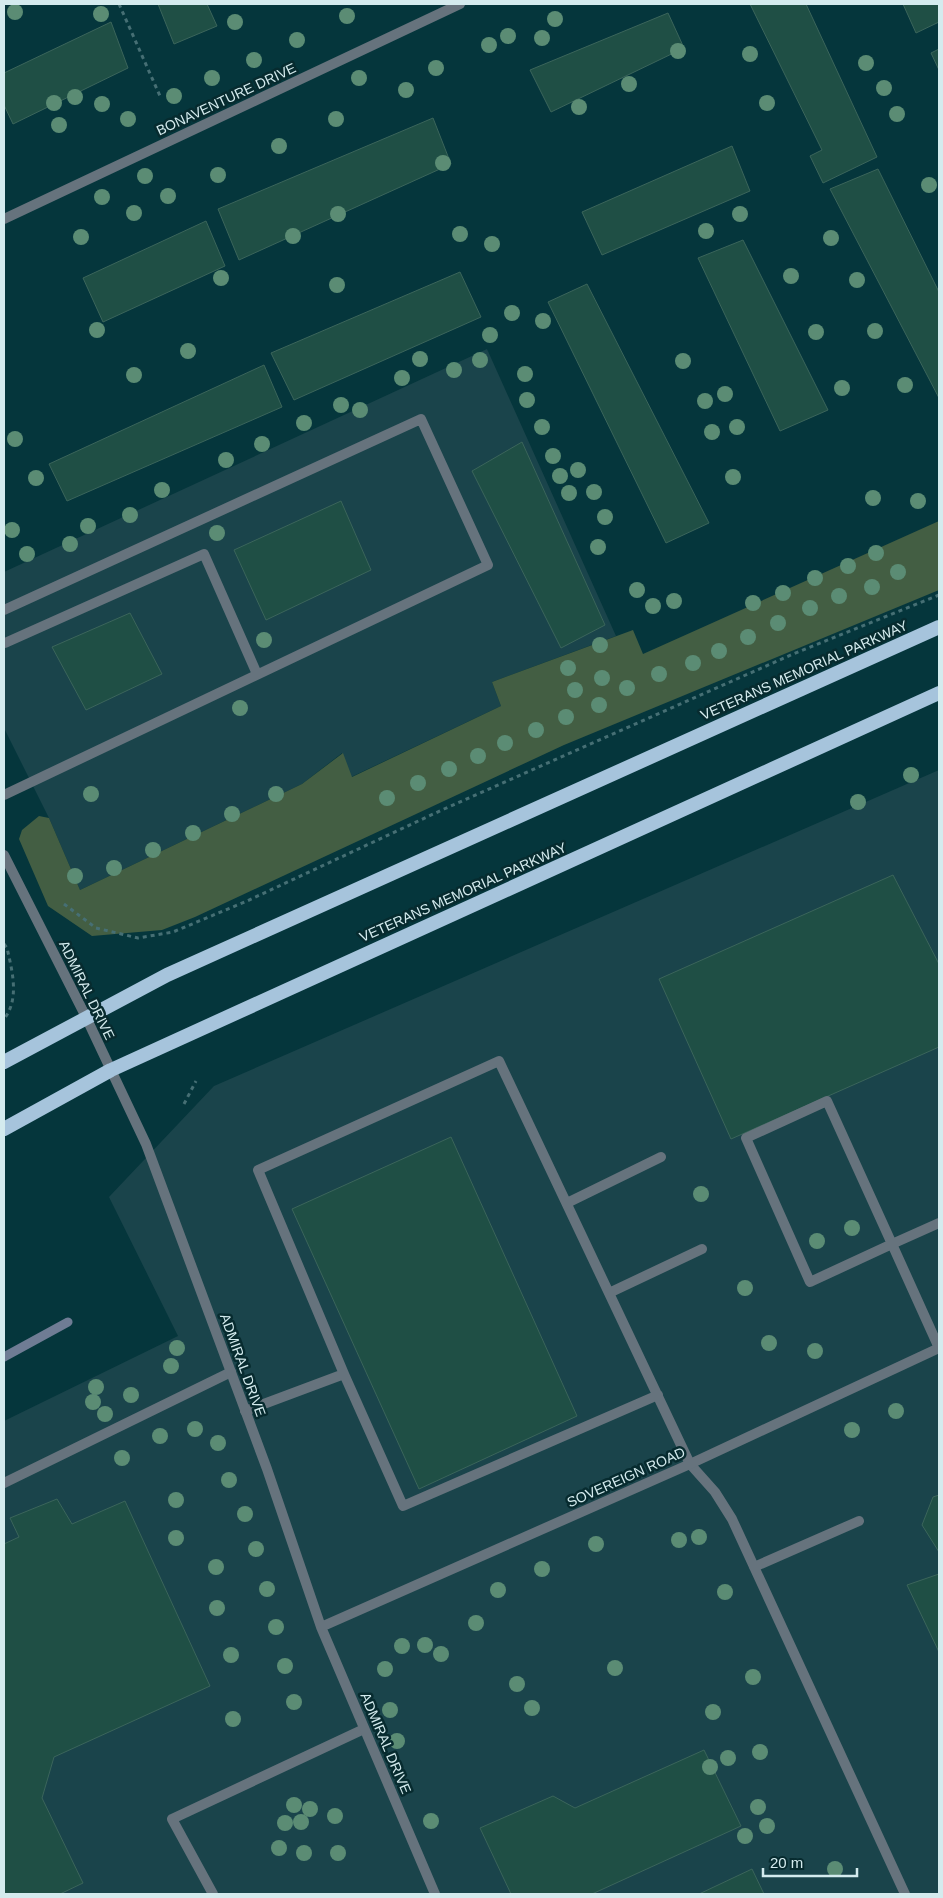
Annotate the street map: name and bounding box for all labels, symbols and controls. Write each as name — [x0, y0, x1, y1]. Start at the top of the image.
street label: BONAVENTURE DRIVE — [154, 60, 298, 138]
street label: VETERANS MEMORIAL PARKWAY — [698, 617, 911, 723]
street label: VETERANS MEMORIAL PARKWAY — [357, 839, 570, 945]
street label: ADMIRAL DRIVE — [56, 938, 118, 1042]
street label: ADMIRAL DRIVE — [217, 1311, 269, 1419]
street label: SOVEREIGN ROAD — [564, 1444, 688, 1510]
street label: ADMIRAL DRIVE — [357, 1690, 415, 1796]
scale bar — [763, 1846, 857, 1878]
text: 20 m — [770, 1854, 803, 1871]

